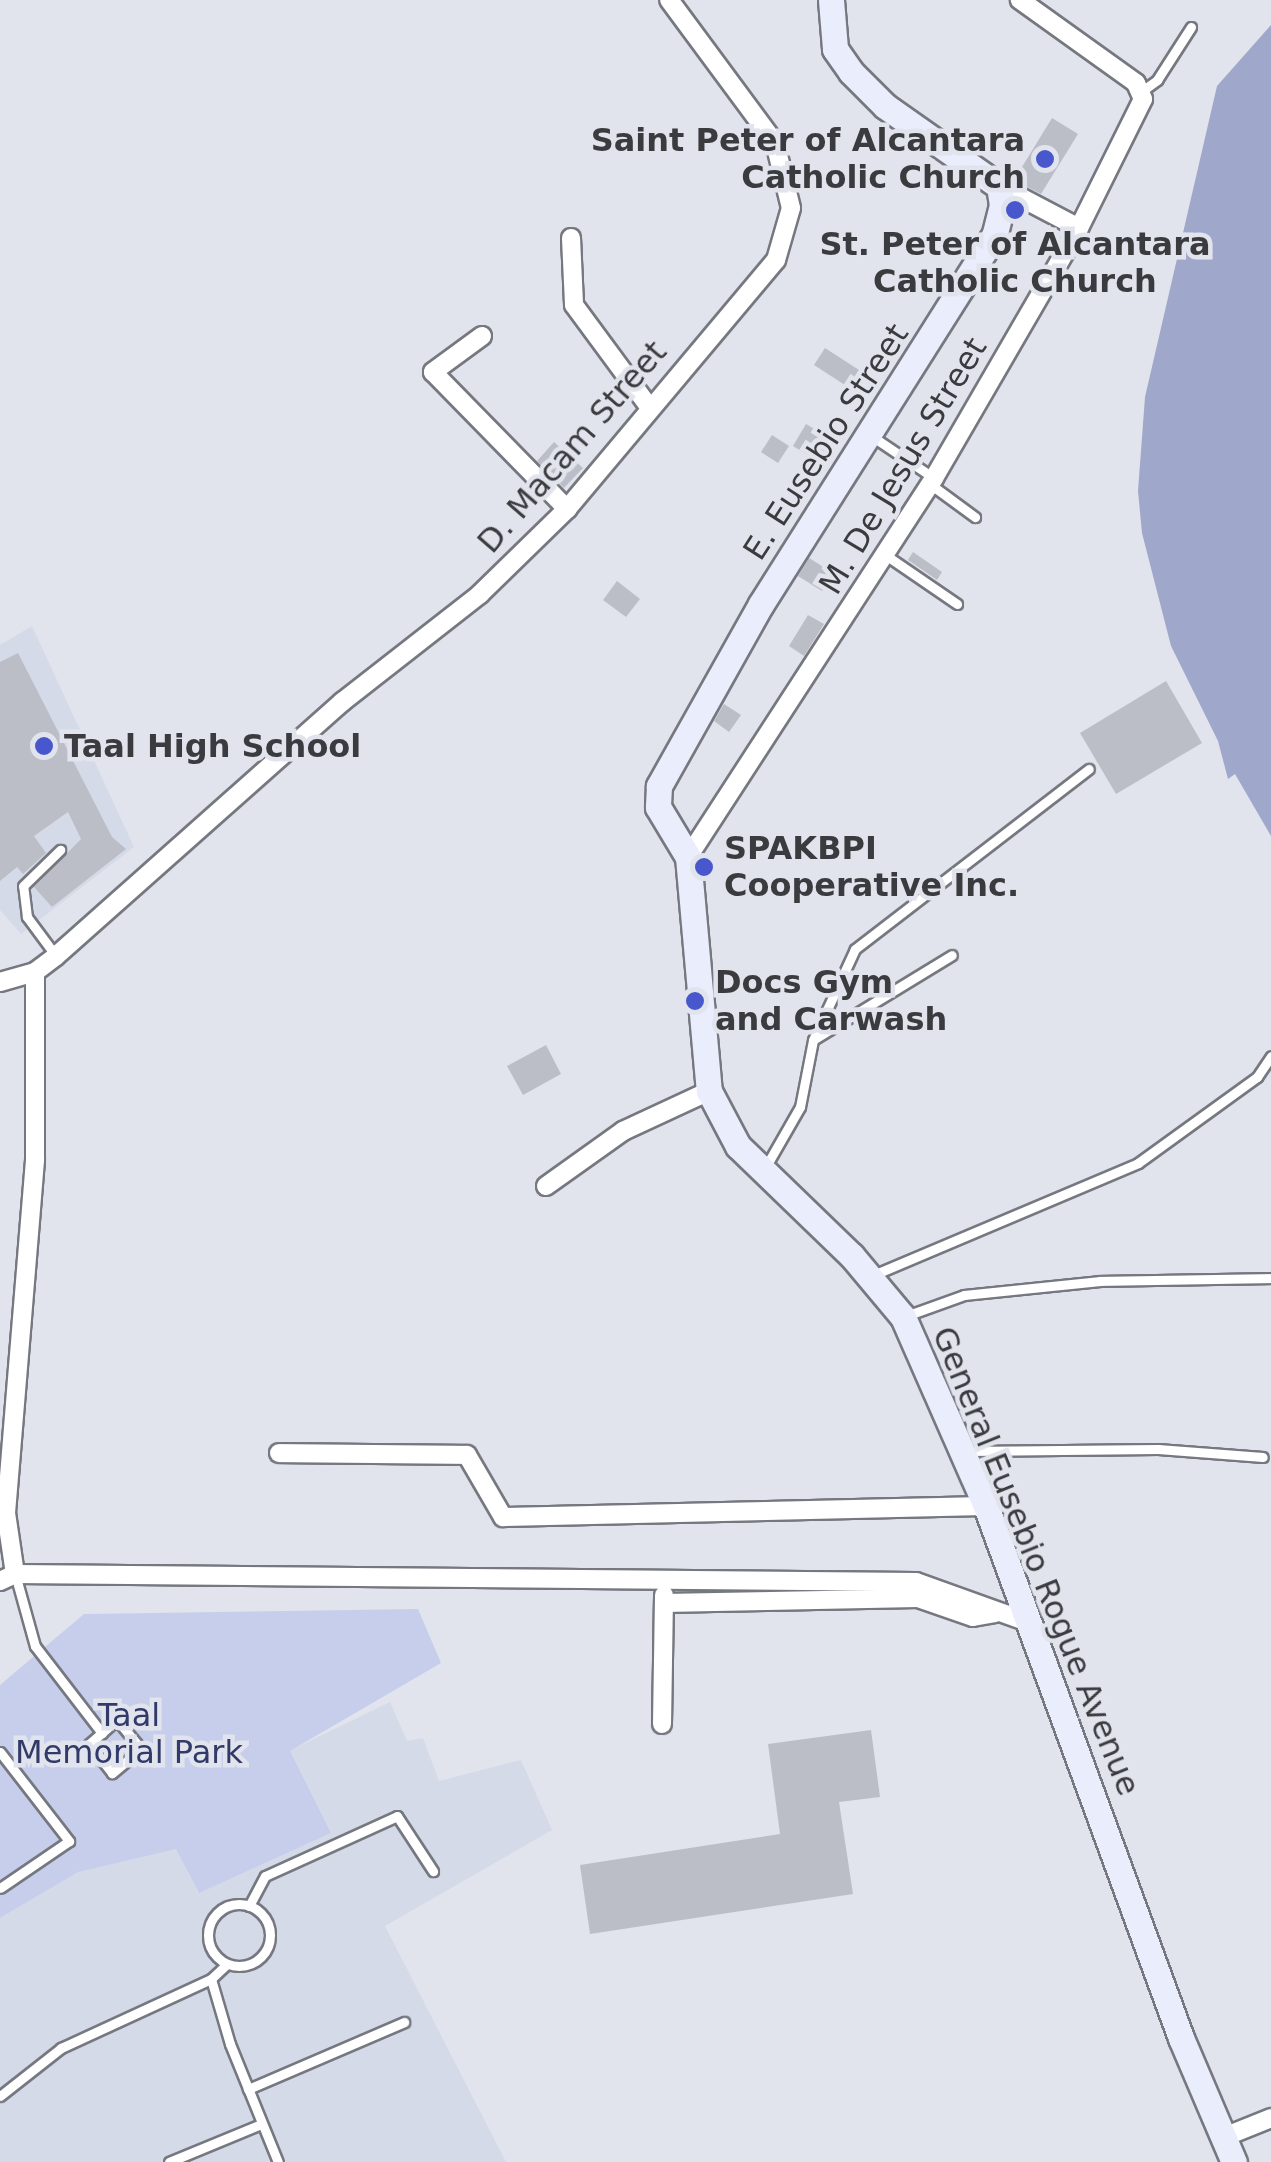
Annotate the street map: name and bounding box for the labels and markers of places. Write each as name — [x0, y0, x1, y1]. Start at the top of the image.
place label: Saint Peter of Alcantara Catholic Church — [591, 122, 1025, 197]
marker: Saint Peter of Alcantara Catholic Church — [1034, 148, 1056, 170]
marker: St. Peter of Alcantara Catholic Church — [1004, 199, 1026, 221]
place label: St. Peter of Alcantara Catholic Church — [819, 226, 1211, 301]
place label: Taal High School — [64, 727, 361, 765]
marker: Taal High School — [33, 735, 55, 757]
place label: SPAKBPI Cooperative Inc. — [724, 830, 1019, 905]
marker: SPAKBPI Cooperative Inc. — [693, 856, 715, 878]
place label: Docs Gym and Carwash — [715, 964, 947, 1039]
marker: Docs Gym and Carwash — [684, 990, 706, 1012]

